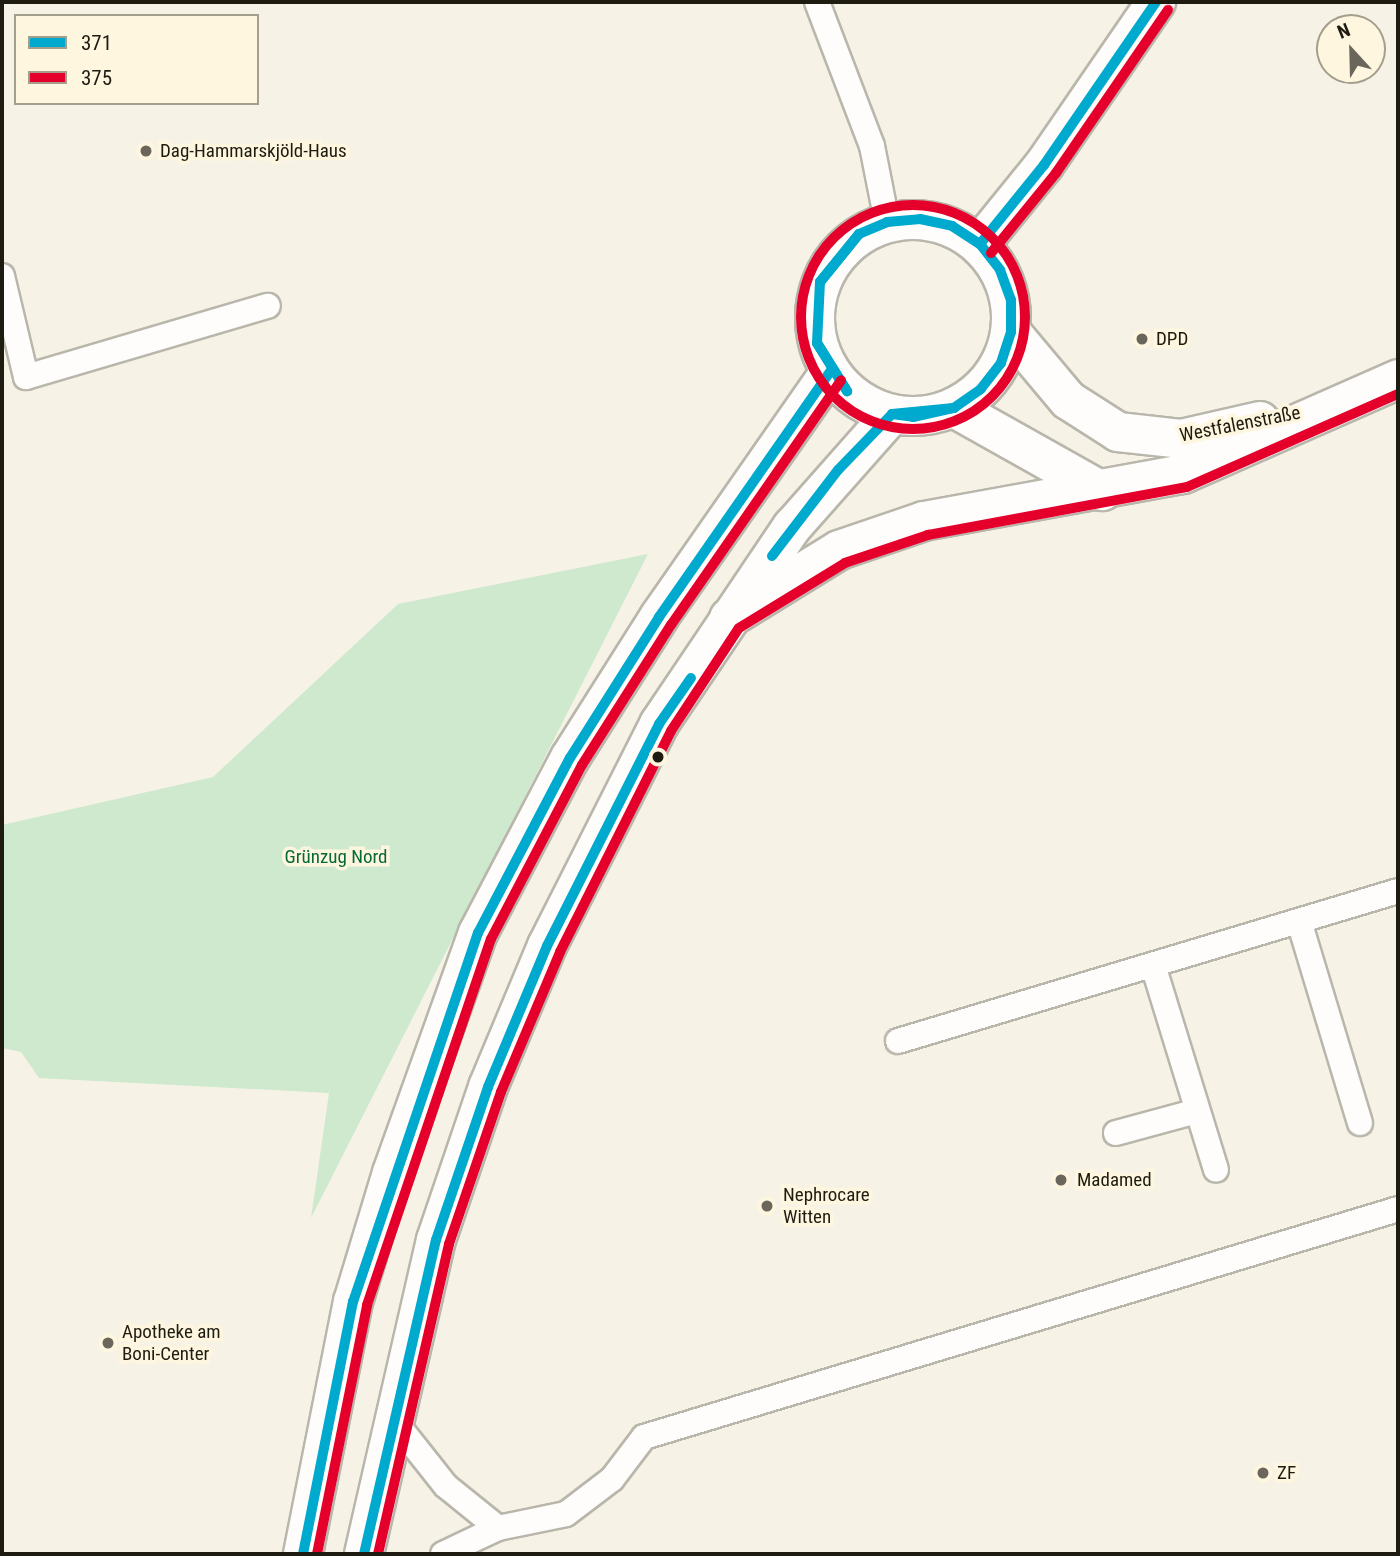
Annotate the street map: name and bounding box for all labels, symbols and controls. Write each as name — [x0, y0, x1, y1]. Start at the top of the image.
legend — [14, 14, 259, 105]
north arrow — [1316, 14, 1386, 84]
text: N — [1334, 18, 1353, 44]
text: 371 — [81, 31, 112, 55]
text: 375 — [81, 66, 112, 90]
place label: Dag-Hammarskjöld-Haus — [160, 140, 347, 162]
marker: Dag-Hammarskjöld-Haus — [138, 143, 154, 159]
place label: DPD — [1156, 328, 1188, 350]
marker: DPD — [1134, 331, 1150, 347]
street label: Westfalenstraße — [1178, 401, 1302, 447]
unlabelled marker — [651, 750, 665, 764]
park label: Grünzug Nord — [284, 846, 388, 868]
place label: Madamed — [1077, 1169, 1152, 1191]
marker: Madamed — [1051, 1170, 1071, 1190]
place label: Nephrocare Witten — [783, 1184, 870, 1228]
marker: Nephrocare Witten — [757, 1196, 777, 1216]
place label: Apotheke am Boni-Center — [122, 1321, 221, 1365]
marker: Apotheke am Boni-Center — [100, 1335, 116, 1351]
place label: ZF — [1277, 1462, 1296, 1484]
marker: ZF — [1255, 1465, 1271, 1481]

